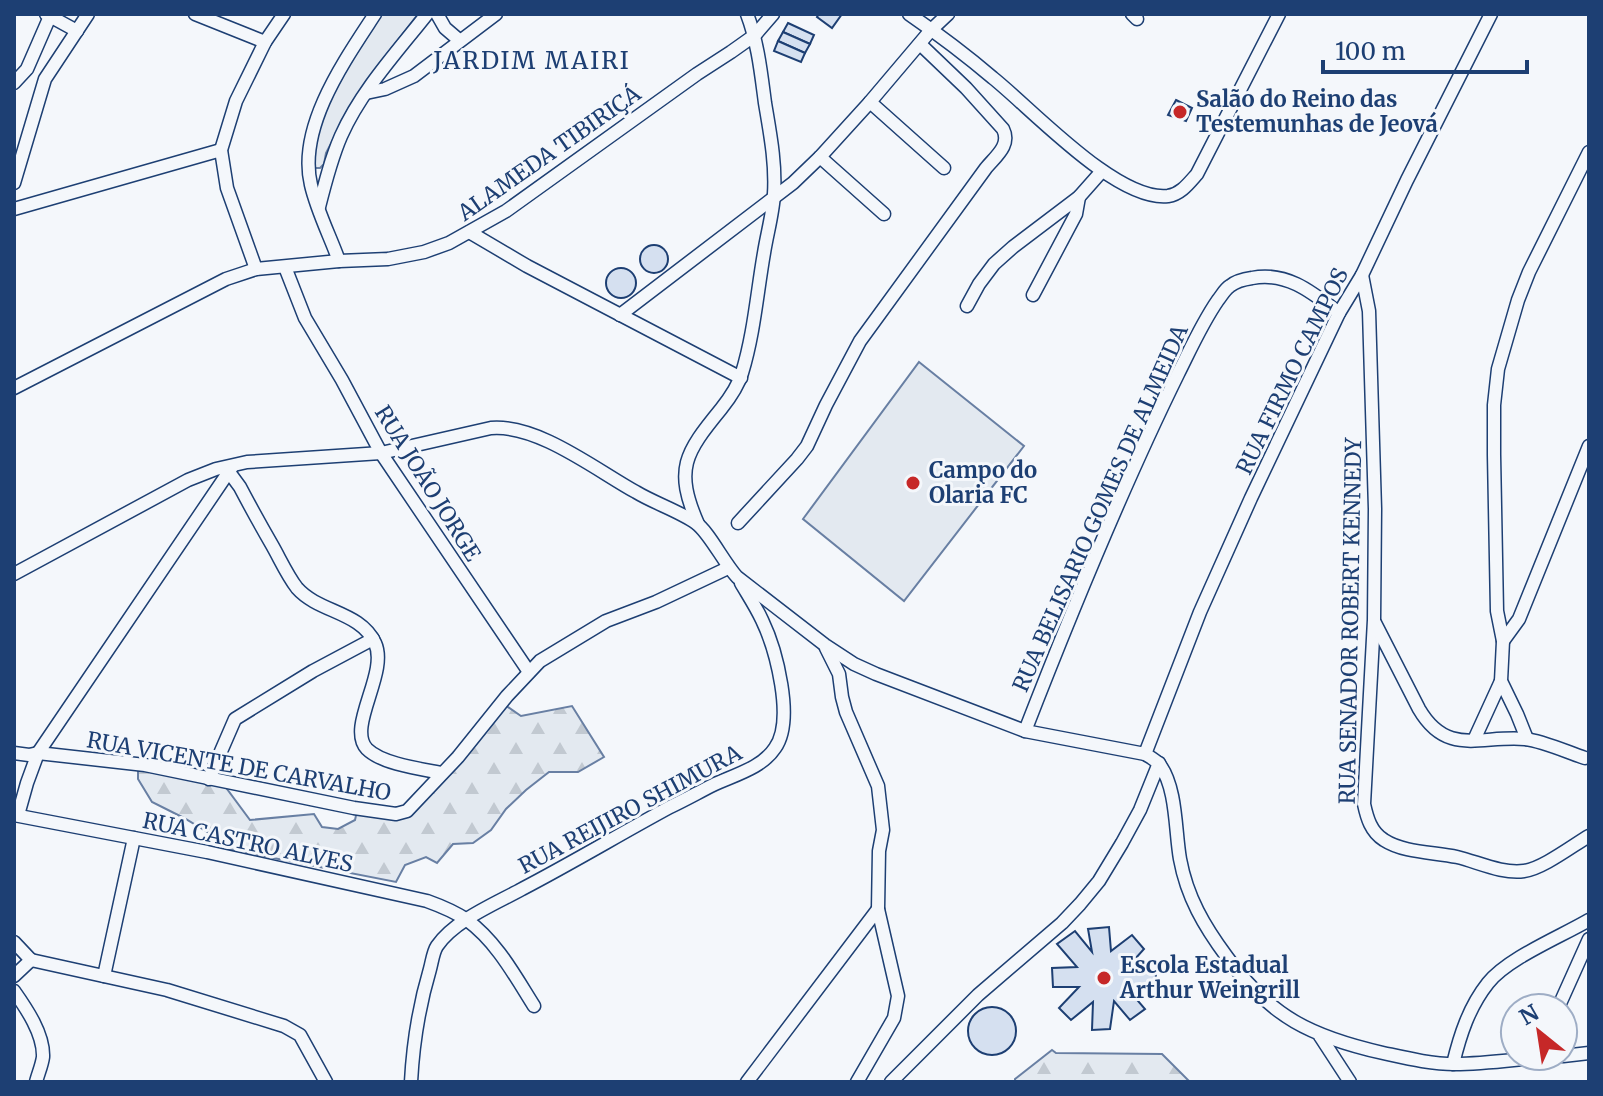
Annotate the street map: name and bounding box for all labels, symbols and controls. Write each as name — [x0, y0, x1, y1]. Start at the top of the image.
scale bar — [1323, 24, 1527, 74]
text: 100 m — [1335, 36, 1406, 67]
district label: JARDIM MAIRI — [432, 45, 631, 76]
street label: ALAMEDA TIBIRIÇÁ — [451, 78, 646, 227]
place label: Salão do Reino das Testemunhas de Jeová — [1196, 85, 1438, 138]
marker: Salão do Reino das Testemunhas de Jeová — [1171, 103, 1189, 121]
street label: RUA FIRMO CAMPOS — [1230, 263, 1354, 479]
street label: RUA BELISARIO GOMES DE ALMEIDA — [1006, 320, 1194, 696]
street label: RUA JOÃO JORGE — [369, 400, 487, 566]
street label: RUA SENADOR ROBERT KENNEDY — [1333, 437, 1367, 804]
place label: Campo do Olaria FC — [929, 456, 1037, 509]
marker: Campo do Olaria FC — [904, 474, 922, 492]
street label: RUA VICENTE DE CARVALHO — [85, 725, 393, 807]
street label: RUA REIJIRO SHIMURA — [514, 738, 747, 880]
street label: RUA CASTRO ALVES — [140, 806, 356, 878]
place label: Escola Estadual Arthur Weingrill — [1119, 951, 1300, 1004]
marker: Escola Estadual Arthur Weingrill — [1095, 969, 1113, 987]
north arrow — [1499, 992, 1579, 1072]
text: N — [1514, 998, 1544, 1031]

